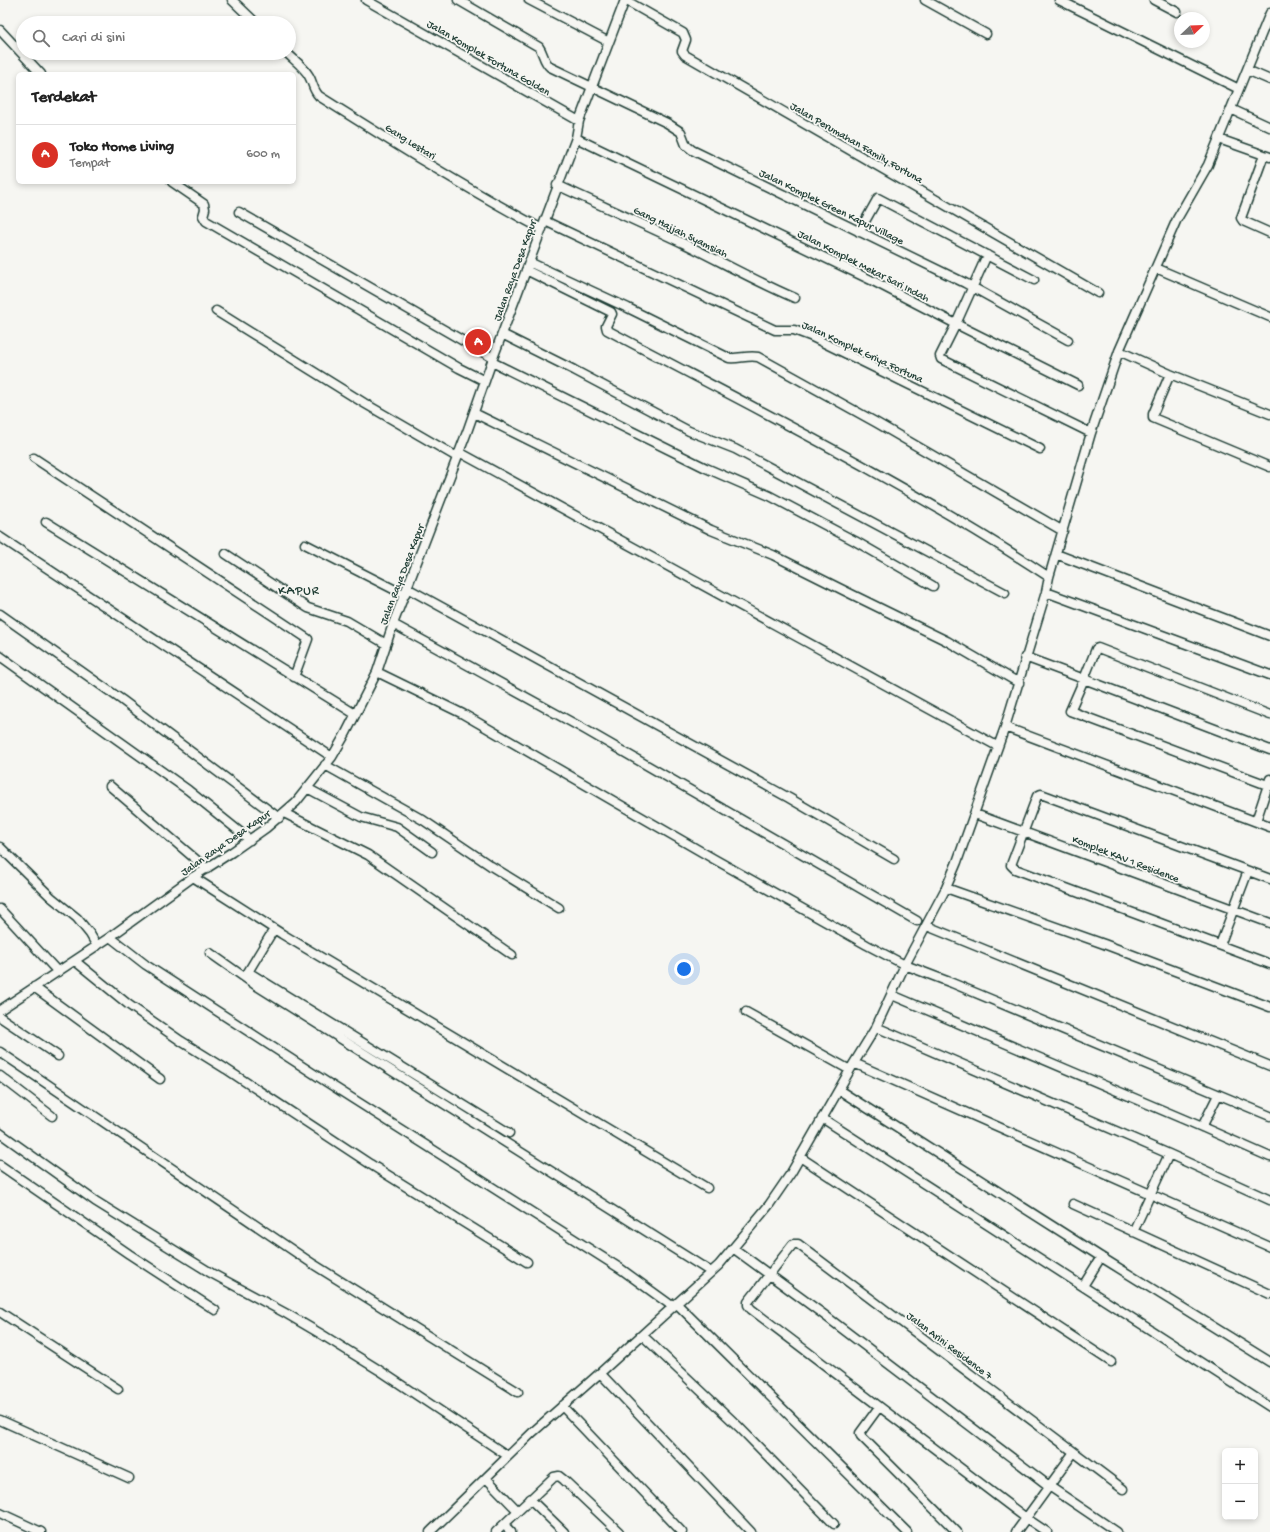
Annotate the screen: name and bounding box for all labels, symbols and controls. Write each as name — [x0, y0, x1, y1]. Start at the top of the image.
north arrow — [1174, 12, 1210, 48]
search box — [16, 16, 296, 60]
street label: Jalan Komplek Fortuna Golden — [424, 18, 552, 99]
icon: search — [30, 27, 52, 49]
text: Cari di sini — [62, 29, 125, 47]
text: Terdekat — [32, 88, 96, 108]
street label: Jalan Perumahan Family Fortuna — [787, 101, 925, 187]
street label: Gang Lestari — [382, 122, 438, 163]
text: Toko Home Living — [70, 138, 174, 156]
text: A — [41, 147, 49, 162]
text: 600 m — [246, 147, 280, 162]
text: Tempat — [70, 156, 110, 171]
street label: Jalan Komplek Green Kapur Village — [757, 167, 906, 248]
street label: Gang Hajjah Syamsiah — [631, 205, 729, 261]
street label: Jalan Raya Desa Kapur — [492, 218, 540, 323]
street label: Jalan Komplek Mekar Sari Indah — [795, 228, 931, 305]
street label: Jalan Komplek Griya Fortuna — [800, 319, 926, 387]
pin: A — [465, 327, 491, 357]
street label: Jalan Raya Desa Kapur — [378, 522, 428, 627]
district label: KAPUR — [278, 584, 320, 599]
street label: Jalan Raya Desa Kapur — [179, 808, 274, 879]
street label: Komplek KAV 1 Residence — [1070, 834, 1181, 886]
your location — [674, 959, 694, 979]
street label: Jalan Arini Residence 7 — [904, 1310, 994, 1383]
map controls — [1222, 1448, 1258, 1520]
button: + — [1222, 1448, 1258, 1484]
button: − — [1222, 1484, 1258, 1520]

